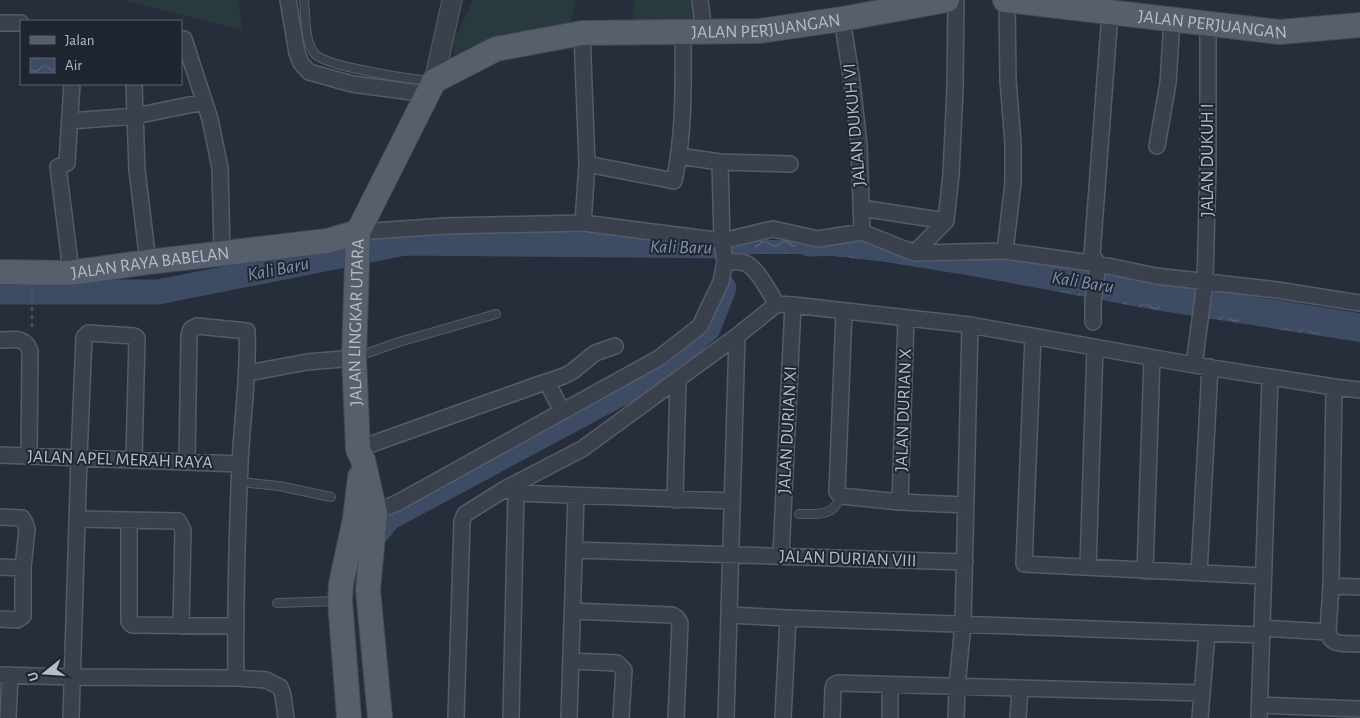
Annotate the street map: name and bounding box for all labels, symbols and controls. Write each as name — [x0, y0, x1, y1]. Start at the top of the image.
street label: JALAN PERJUANGAN — [1137, 8, 1288, 42]
street label: JALAN PERJUANGAN — [691, 11, 842, 42]
legend — [20, 20, 182, 85]
text: Jalan — [65, 33, 95, 48]
text: Air — [65, 58, 82, 73]
street label: JALAN DUKUH VI — [841, 63, 869, 187]
street label: JALAN DUKUH I — [1199, 103, 1217, 217]
water label: Kali Baru — [650, 237, 712, 258]
street label: JALAN LINGKAR UTARA — [346, 238, 368, 406]
street label: JALAN RAYA BABELAN — [70, 245, 231, 283]
water label: Kali Baru — [246, 254, 311, 285]
water label: Kali Baru — [1050, 268, 1115, 297]
street label: JALAN DURIAN X — [893, 348, 915, 472]
street label: JALAN DURIAN XI — [776, 366, 800, 494]
street label: JALAN APEL MERAH RAYA — [27, 448, 213, 472]
street label: JALAN DURIAN VIII — [779, 548, 917, 570]
north arrow — [20, 648, 70, 698]
text: U — [26, 670, 42, 683]

